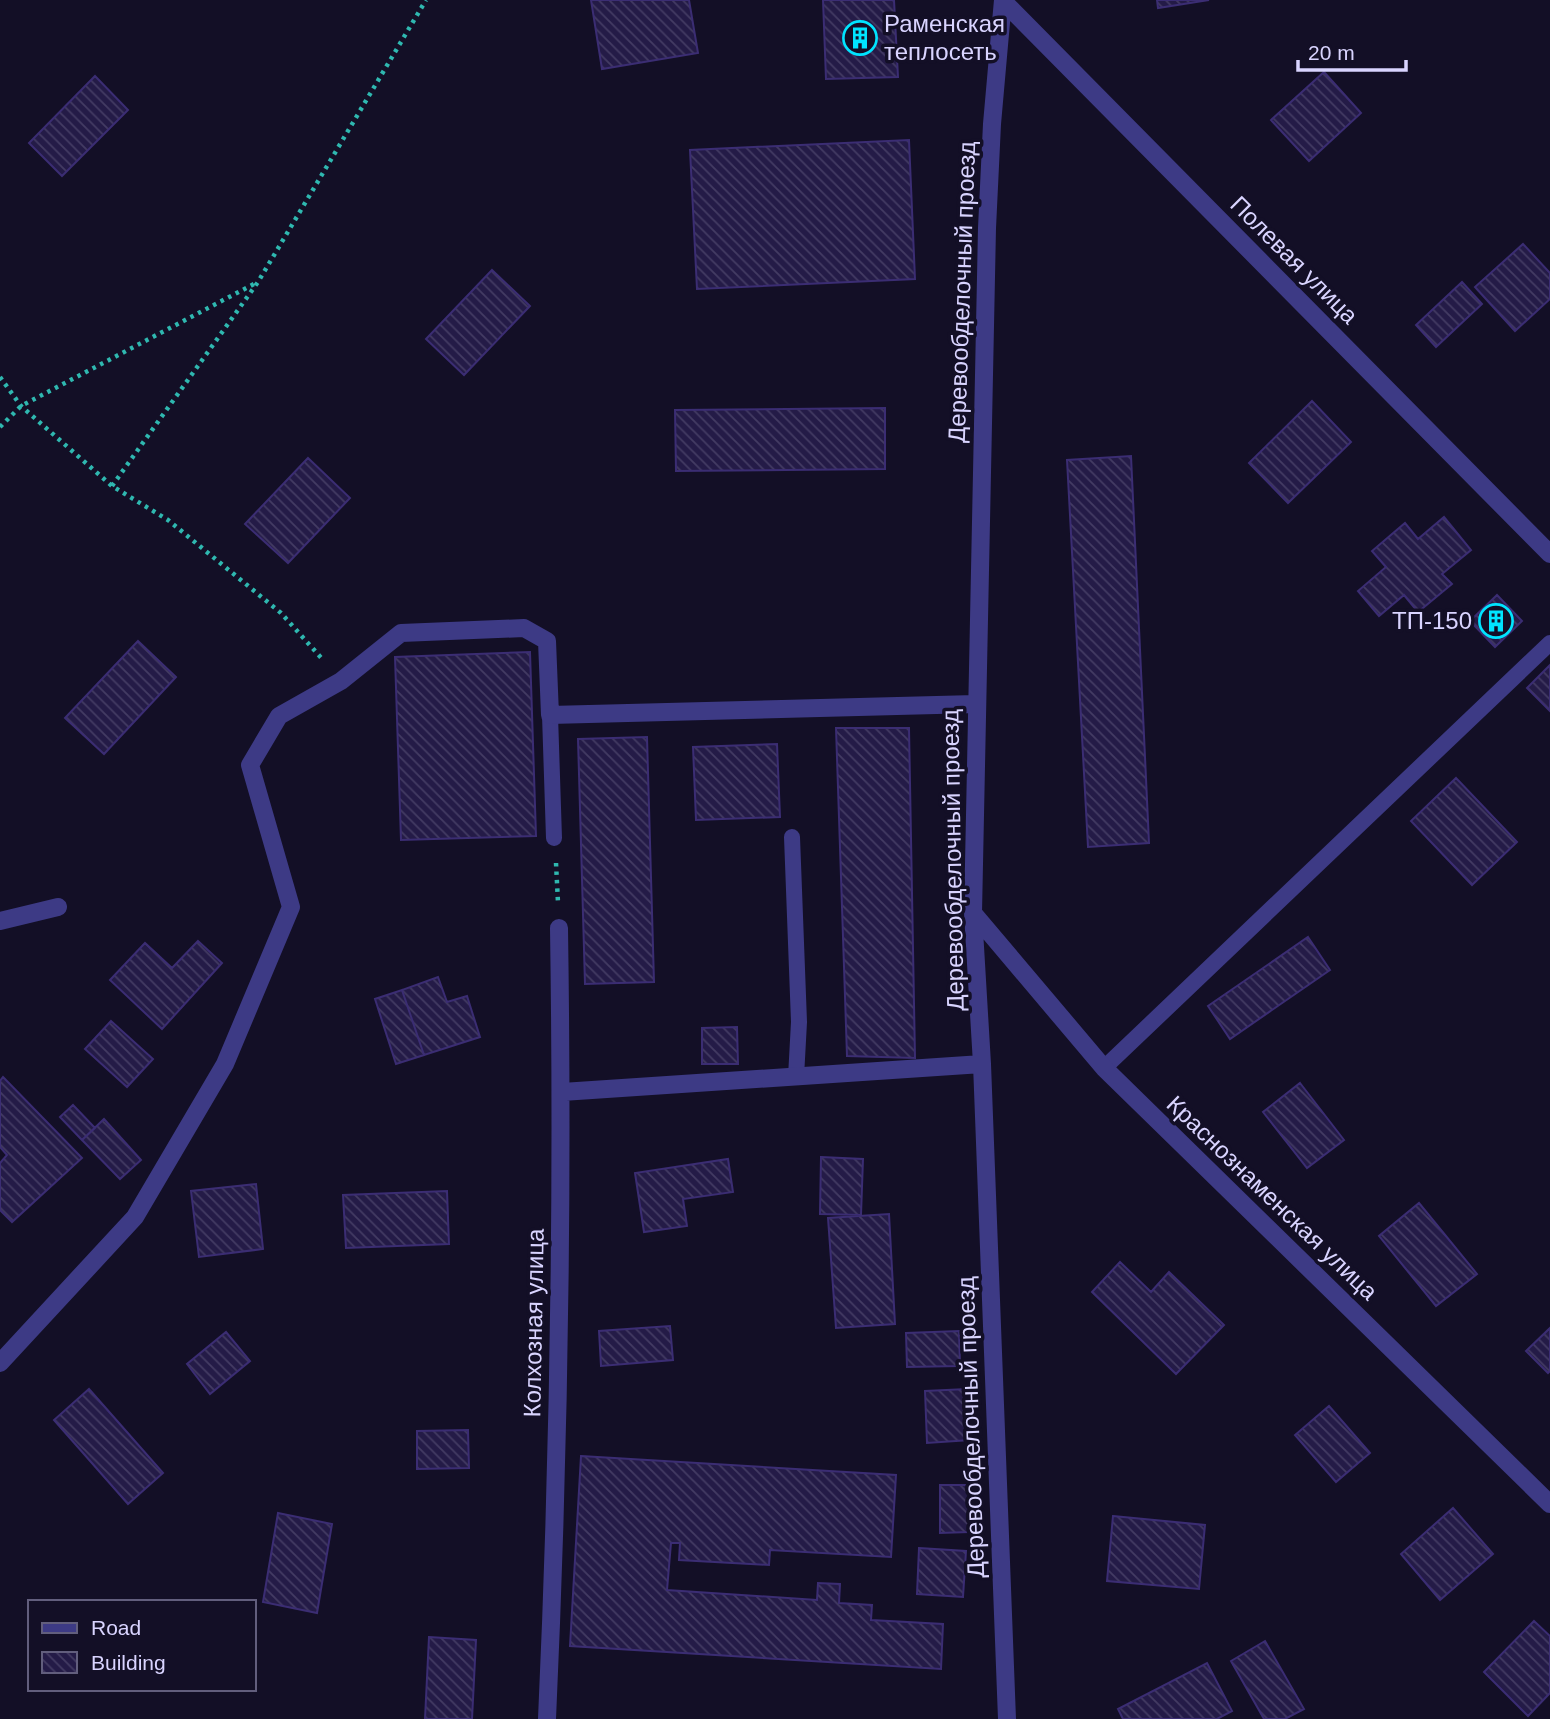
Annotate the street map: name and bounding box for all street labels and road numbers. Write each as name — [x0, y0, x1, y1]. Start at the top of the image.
street label: Деревообделочный проезд — [943, 141, 980, 443]
street label: Полевая улица — [1225, 190, 1364, 329]
street label: Деревообделочный проезд — [936, 709, 969, 1011]
street label: Краснознаменская улица — [1162, 1090, 1384, 1306]
street label: Колхозная улица — [518, 1228, 549, 1418]
street label: Деревообделочный проезд — [952, 1276, 989, 1578]

